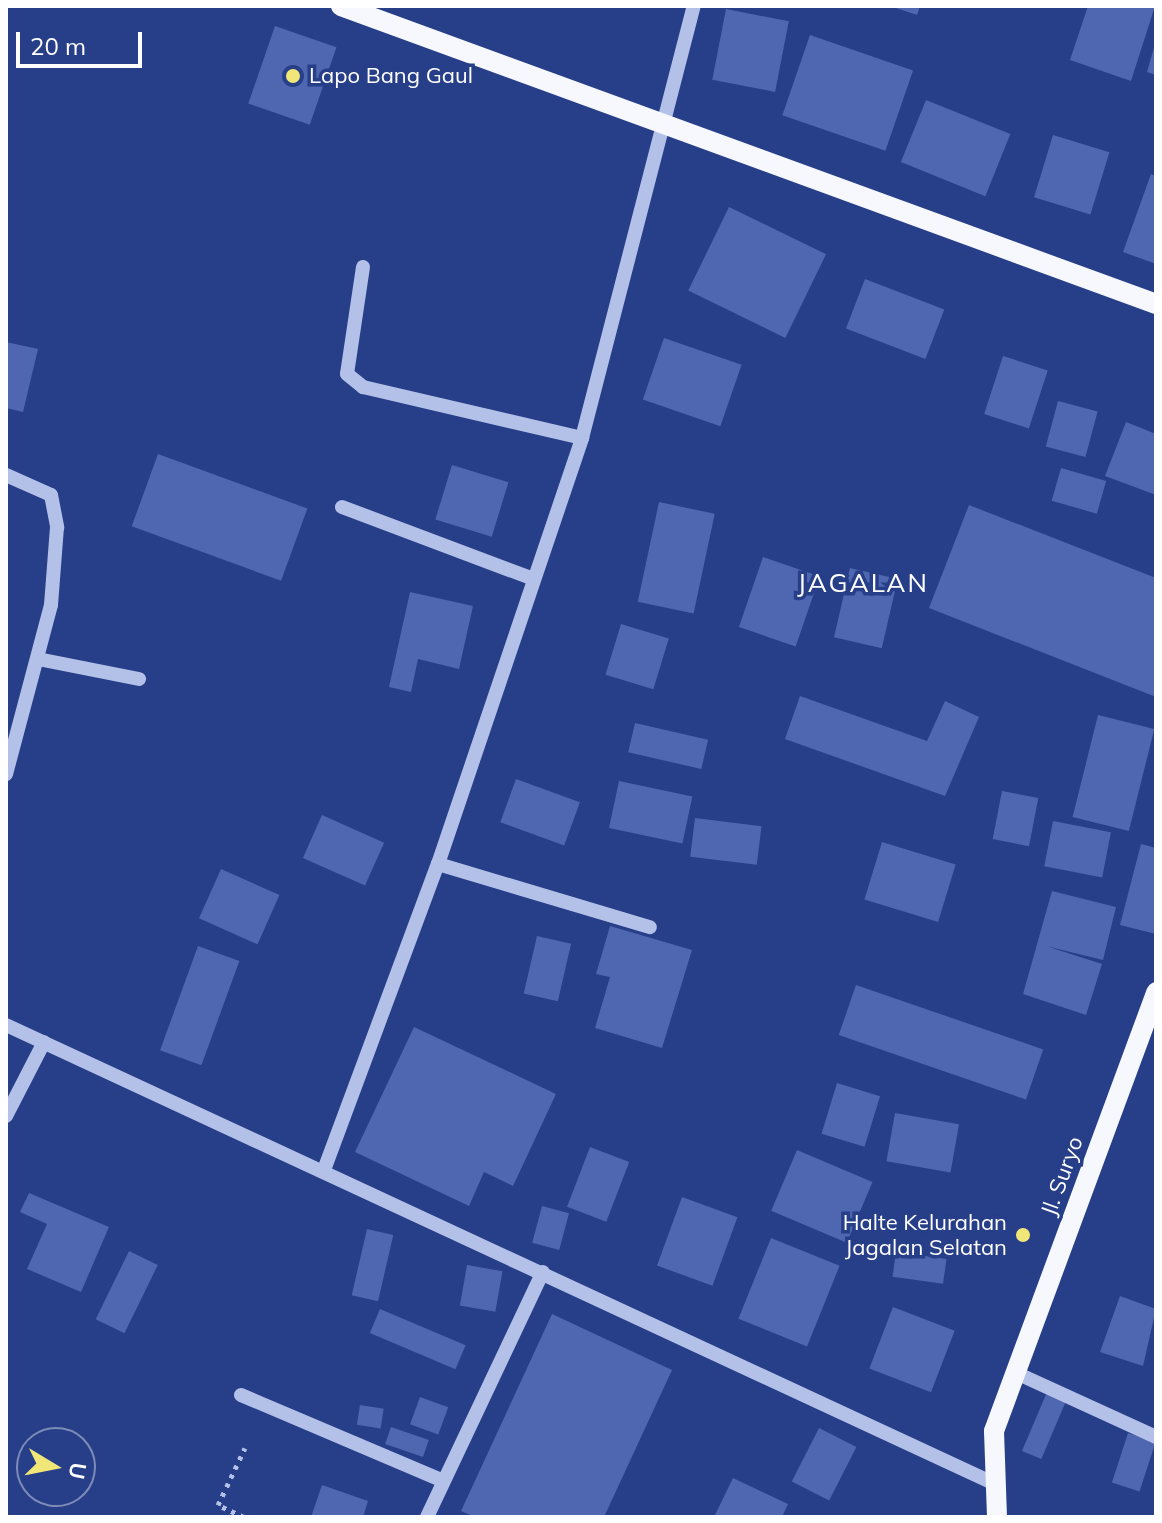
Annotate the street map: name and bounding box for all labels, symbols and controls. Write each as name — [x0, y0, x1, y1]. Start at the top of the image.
scale bar — [20, 16, 146, 66]
text: 20 m — [30, 31, 86, 61]
place label: Lapo Bang Gaul — [309, 63, 473, 89]
marker: Lapo Bang Gaul — [284, 67, 302, 85]
district label: JAGALAN — [797, 567, 929, 599]
street label: Jl. Suryo — [1036, 1133, 1088, 1219]
place label: Halte Kelurahan Jagalan Selatan — [843, 1209, 1007, 1260]
marker: Halte Kelurahan Jagalan Selatan — [1014, 1226, 1032, 1244]
north arrow — [16, 1427, 96, 1507]
text: U — [62, 1460, 93, 1481]

